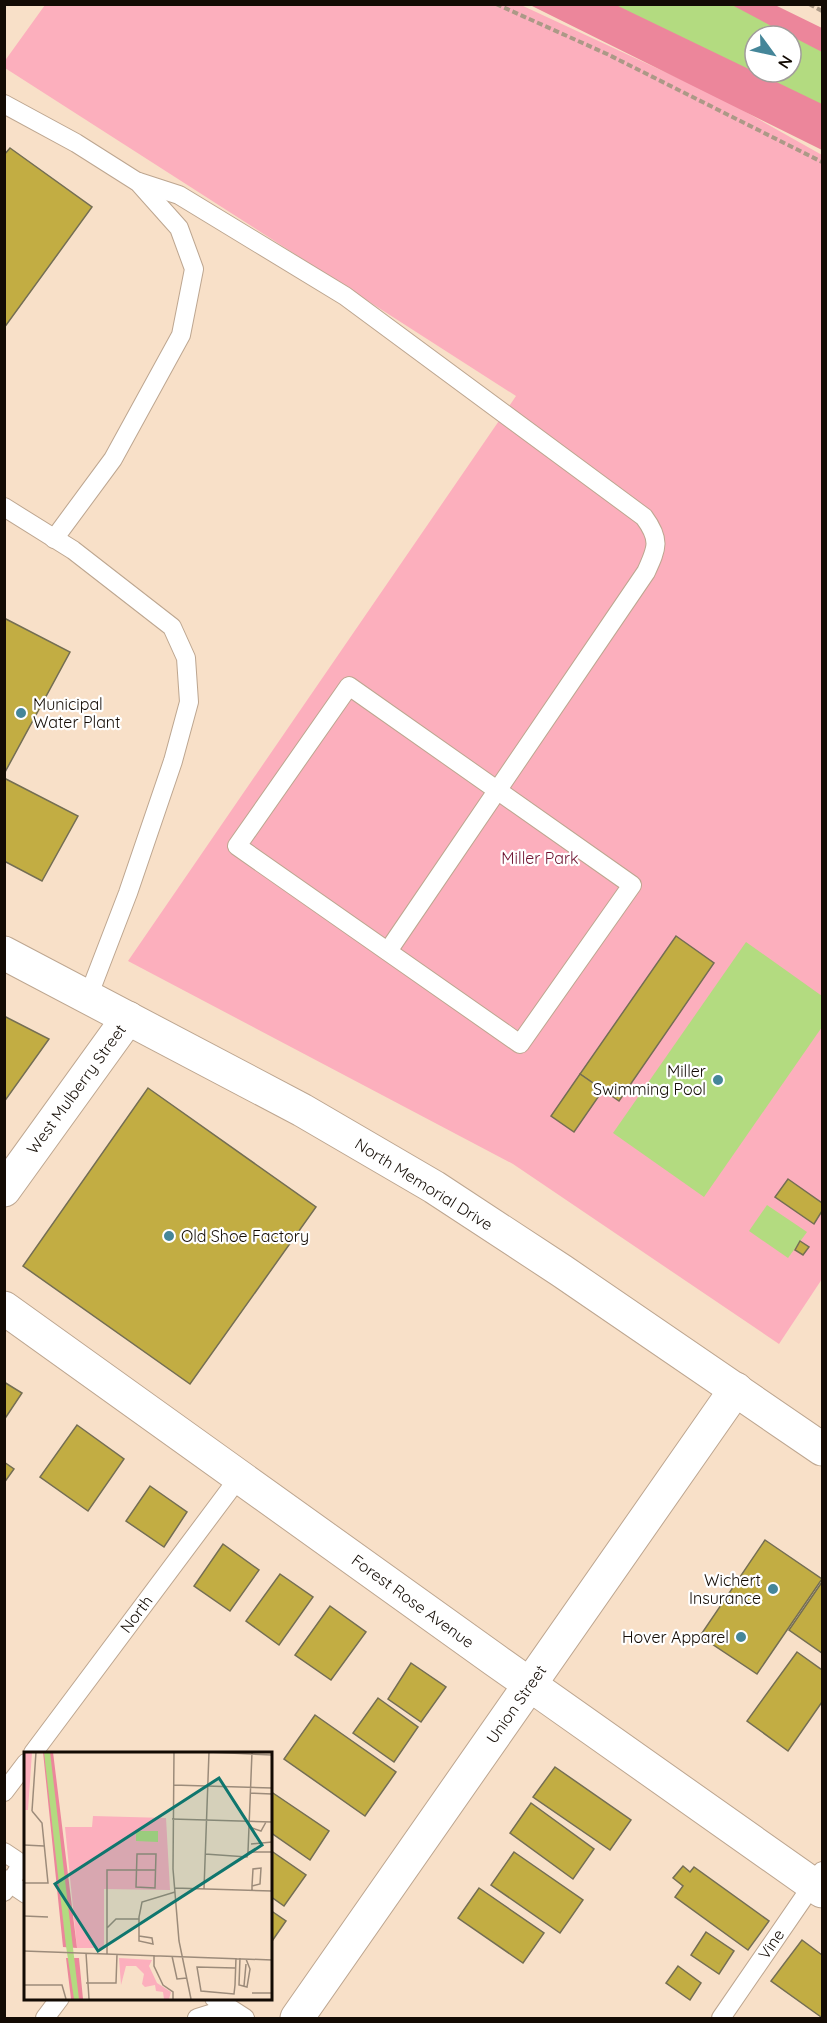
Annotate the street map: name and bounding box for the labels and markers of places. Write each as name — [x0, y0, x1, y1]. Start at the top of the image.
place label: Municipal Water Plant — [33, 694, 121, 732]
marker: Municipal Water Plant — [14, 706, 28, 720]
place label: Miller Swimming Pool — [593, 1061, 706, 1099]
marker: Miller Swimming Pool — [711, 1073, 725, 1087]
place label: Old Shoe Factory — [181, 1226, 309, 1246]
marker: Old Shoe Factory — [162, 1229, 176, 1243]
place label: Wichert Insurance — [689, 1570, 761, 1608]
marker: Wichert Insurance — [766, 1582, 780, 1596]
place label: Hover Apparel — [622, 1627, 729, 1647]
marker: Hover Apparel — [734, 1630, 748, 1644]

